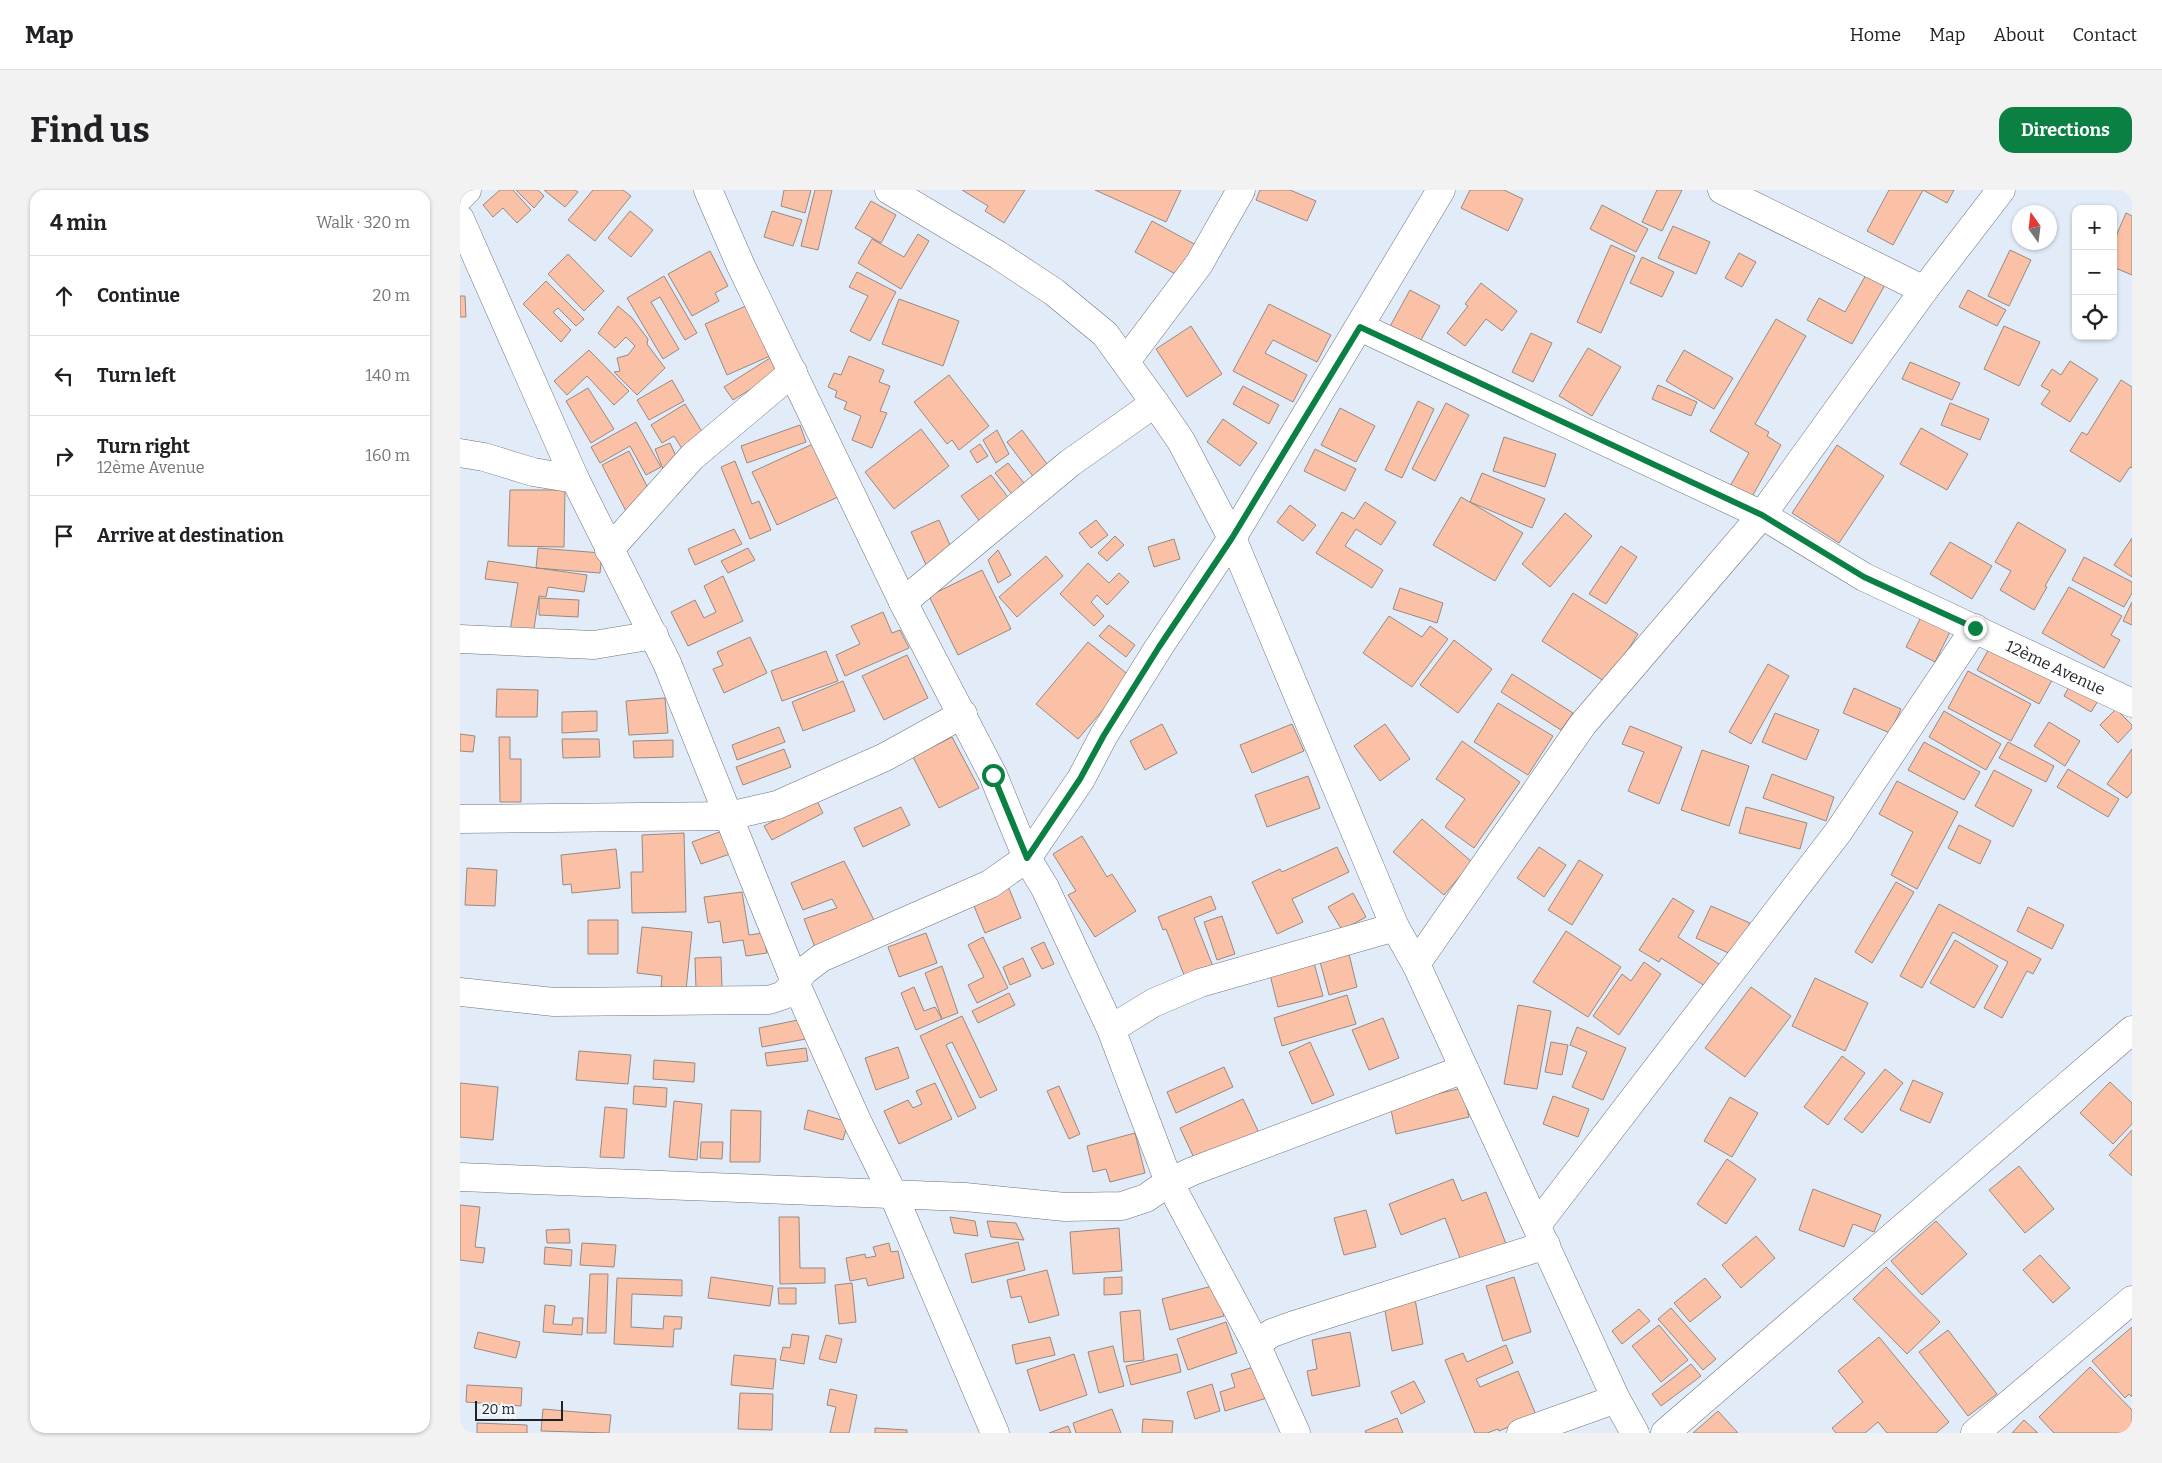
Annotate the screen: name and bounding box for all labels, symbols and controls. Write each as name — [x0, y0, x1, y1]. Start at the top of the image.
text: Map — [25, 21, 74, 49]
text: Home — [1850, 24, 1901, 46]
text: Map — [1929, 24, 1965, 46]
text: About — [1993, 24, 2044, 46]
text: Contact — [2072, 24, 2137, 46]
button: Directions — [1999, 107, 2132, 153]
text: Find us — [30, 109, 150, 151]
north arrow — [2012, 205, 2057, 250]
map controls — [2072, 205, 2117, 340]
button: + — [2072, 205, 2117, 250]
text: 4 min — [50, 210, 107, 236]
text: Walk · 320 m — [316, 213, 410, 232]
button: − — [2072, 250, 2117, 295]
icon: ahead — [50, 282, 78, 310]
text: Continue — [97, 284, 180, 307]
text: 20 m — [373, 286, 410, 305]
button: locate — [2072, 295, 2117, 340]
icon: left — [50, 362, 78, 390]
text: Turn left — [97, 364, 176, 387]
text: 140 m — [365, 366, 410, 385]
text: Turn right — [97, 435, 190, 458]
icon: right — [50, 442, 78, 470]
text: 160 m — [365, 446, 410, 465]
text: 12ème Avenue — [97, 458, 204, 477]
icon: arrive — [50, 522, 78, 550]
text: Arrive at destination — [97, 524, 284, 547]
route end — [1964, 617, 1987, 640]
street label: 12ème Avenue — [2003, 636, 2108, 699]
route start — [982, 764, 1005, 787]
scale bar — [475, 1398, 562, 1421]
text: 20 m — [482, 1401, 515, 1418]

